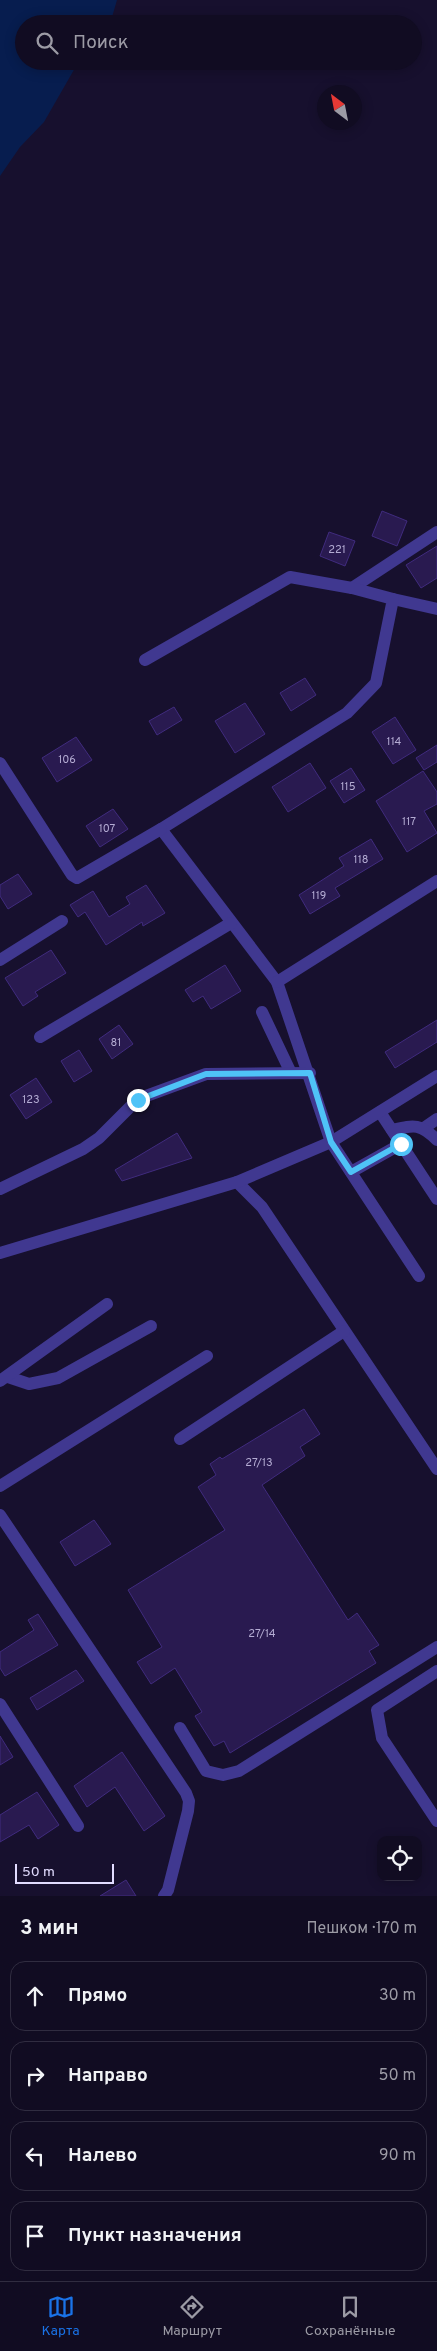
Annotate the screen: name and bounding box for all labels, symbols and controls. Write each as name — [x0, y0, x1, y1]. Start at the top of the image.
search box — [15, 15, 422, 70]
icon: search — [33, 29, 61, 57]
text: Поиск — [73, 31, 129, 55]
north arrow — [317, 85, 362, 130]
house number: 221 — [328, 543, 346, 557]
house number: 114 — [387, 735, 402, 749]
house number: 106 — [58, 753, 76, 767]
house number: 115 — [340, 780, 356, 794]
house number: 117 — [402, 815, 416, 829]
house number: 107 — [99, 822, 116, 836]
house number: 118 — [354, 853, 368, 867]
house number: 119 — [312, 889, 326, 903]
house number: 81 — [111, 1036, 121, 1050]
route end — [127, 1089, 150, 1112]
house number: 123 — [22, 1093, 40, 1107]
route start — [390, 1133, 413, 1156]
house number: 27/13 — [245, 1456, 273, 1470]
house number: 27/14 — [248, 1627, 276, 1641]
map controls — [377, 1836, 422, 1881]
button: locate — [377, 1836, 422, 1881]
scale bar — [15, 1861, 114, 1884]
text: 50 m — [22, 1864, 55, 1881]
text: 3 мин — [20, 1915, 79, 1942]
text: Пешком · 170 m — [306, 1919, 417, 1939]
icon: ahead — [21, 1982, 49, 2010]
text: Прямо — [68, 1984, 127, 2008]
text: 30 m — [379, 1986, 416, 2006]
icon: right — [21, 2062, 49, 2090]
text: Направо — [68, 2064, 148, 2088]
text: 50 m — [379, 2066, 416, 2086]
icon: left — [21, 2142, 49, 2170]
text: Налево — [68, 2144, 137, 2168]
text: 90 m — [379, 2146, 416, 2166]
icon: arrive — [21, 2222, 49, 2250]
text: Пункт назначения — [68, 2224, 242, 2248]
tab: Карта — [41, 2293, 80, 2340]
tab: Маршрут — [162, 2293, 222, 2340]
tab: Сохранённые — [305, 2293, 396, 2340]

